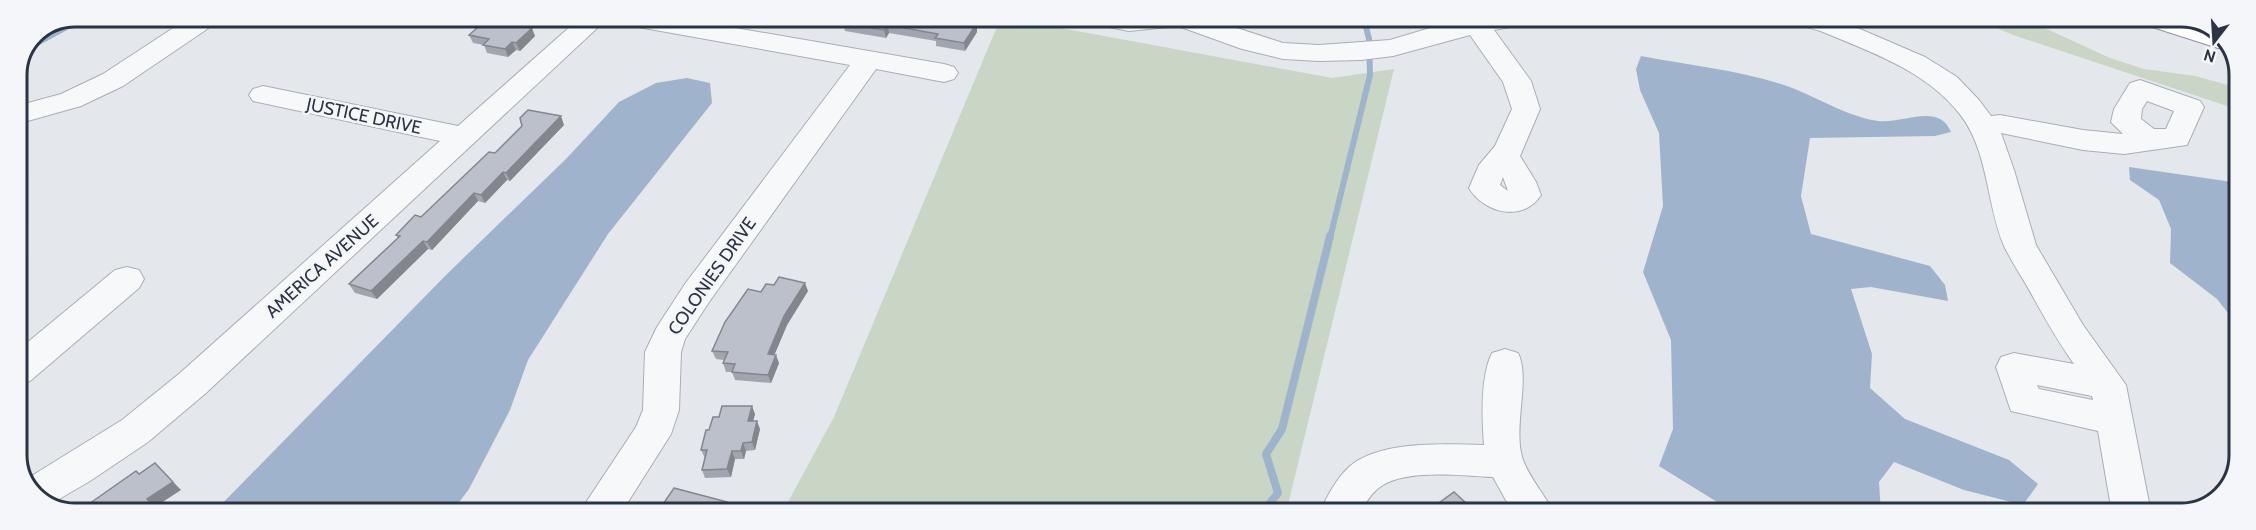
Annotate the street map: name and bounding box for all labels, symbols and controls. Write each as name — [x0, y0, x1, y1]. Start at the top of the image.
north arrow — [2184, 12, 2244, 72]
text: N — [2202, 45, 2218, 67]
street label: JUSTICE DRIVE — [304, 93, 423, 139]
street label: AMERICA AVENUE — [261, 210, 383, 322]
street label: COLONIES DRIVE — [663, 213, 761, 339]

